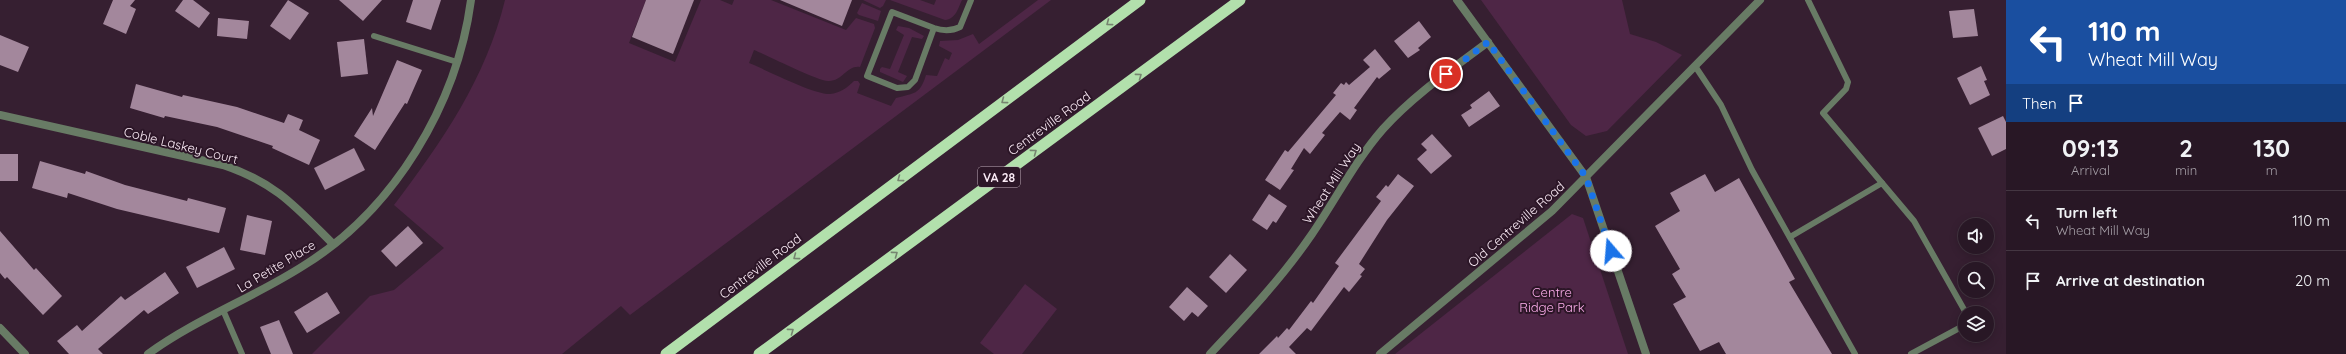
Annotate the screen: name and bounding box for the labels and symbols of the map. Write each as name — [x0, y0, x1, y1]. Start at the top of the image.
one-way arrow — [1106, 19, 1113, 26]
pin — [1429, 57, 1463, 91]
one-way arrow — [1135, 73, 1142, 80]
street label: Centreville Road — [1004, 88, 1094, 158]
one-way arrow — [1002, 96, 1009, 103]
street label: Coble Laskey Court — [122, 123, 240, 167]
street label: Wheat Mill Way — [1299, 139, 1363, 227]
one-way arrow — [1029, 150, 1036, 157]
road number: VA 28 — [978, 167, 1020, 187]
one-way arrow — [898, 174, 905, 181]
street label: Old Centreville Road — [1464, 178, 1568, 270]
street label: Centreville Road — [716, 230, 804, 302]
position arrow — [1590, 230, 1632, 272]
street label: La Petite Place — [234, 236, 318, 296]
one-way arrow — [794, 252, 801, 259]
one-way arrow — [891, 252, 898, 259]
park label: Centre Ridge Park — [1519, 284, 1585, 315]
one-way arrow — [786, 329, 793, 336]

